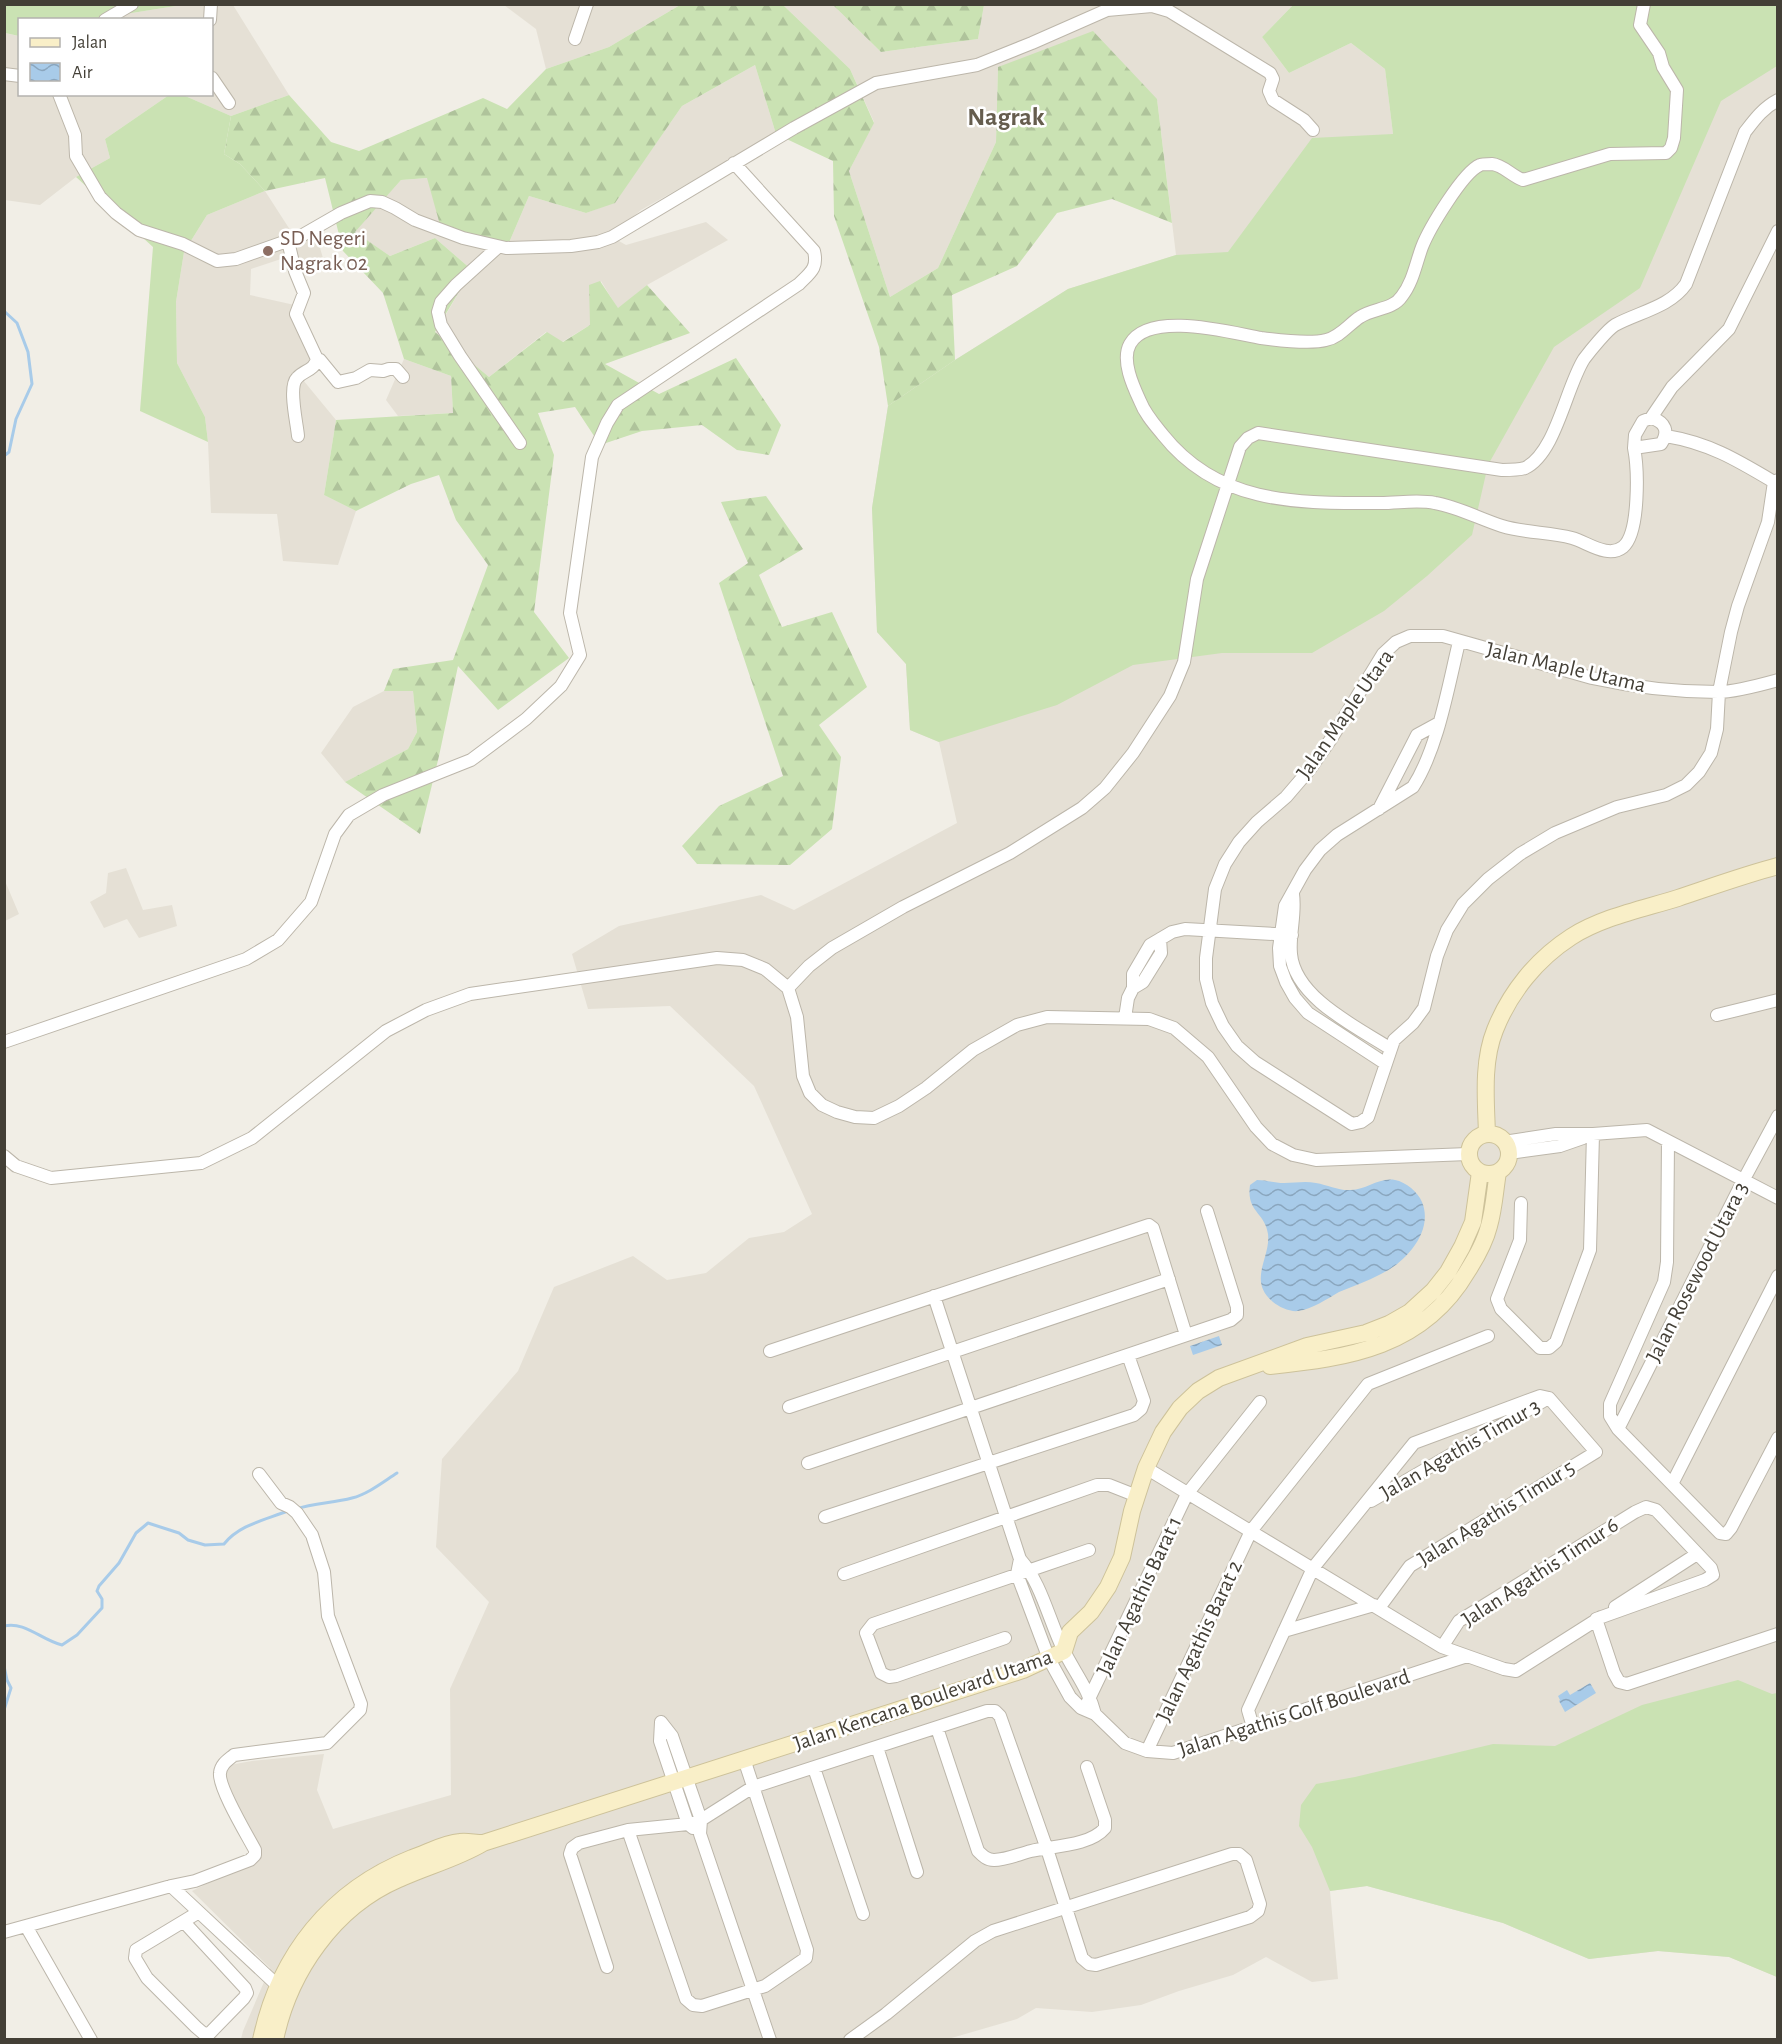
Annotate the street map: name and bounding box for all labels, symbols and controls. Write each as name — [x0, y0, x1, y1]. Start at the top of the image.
legend — [18, 18, 213, 96]
text: Jalan — [72, 34, 107, 52]
text: Air — [72, 64, 93, 82]
district label: Nagrak — [967, 104, 1045, 130]
place label: SD Negeri Nagrak 02 — [280, 227, 368, 274]
marker: SD Negeri Nagrak 02 — [261, 244, 275, 258]
street label: Jalan Maple Utama — [1484, 638, 1648, 696]
street label: Jalan Maple Utara — [1292, 645, 1398, 783]
street label: Jalan Rosewood Utara 3 — [1642, 1178, 1752, 1366]
street label: Jalan Agathis Timur 3 — [1376, 1394, 1544, 1504]
street label: Jalan Agathis Timur 5 — [1414, 1456, 1578, 1570]
street label: Jalan Agathis Barat 1 — [1093, 1513, 1185, 1679]
street label: Jalan Agathis Timur 6 — [1458, 1513, 1622, 1631]
street label: Jalan Agathis Barat 2 — [1152, 1557, 1246, 1725]
street label: Jalan Kencana Boulevard Utama — [791, 1645, 1055, 1755]
street label: Jalan Agathis Golf Boulevard — [1176, 1665, 1412, 1761]

